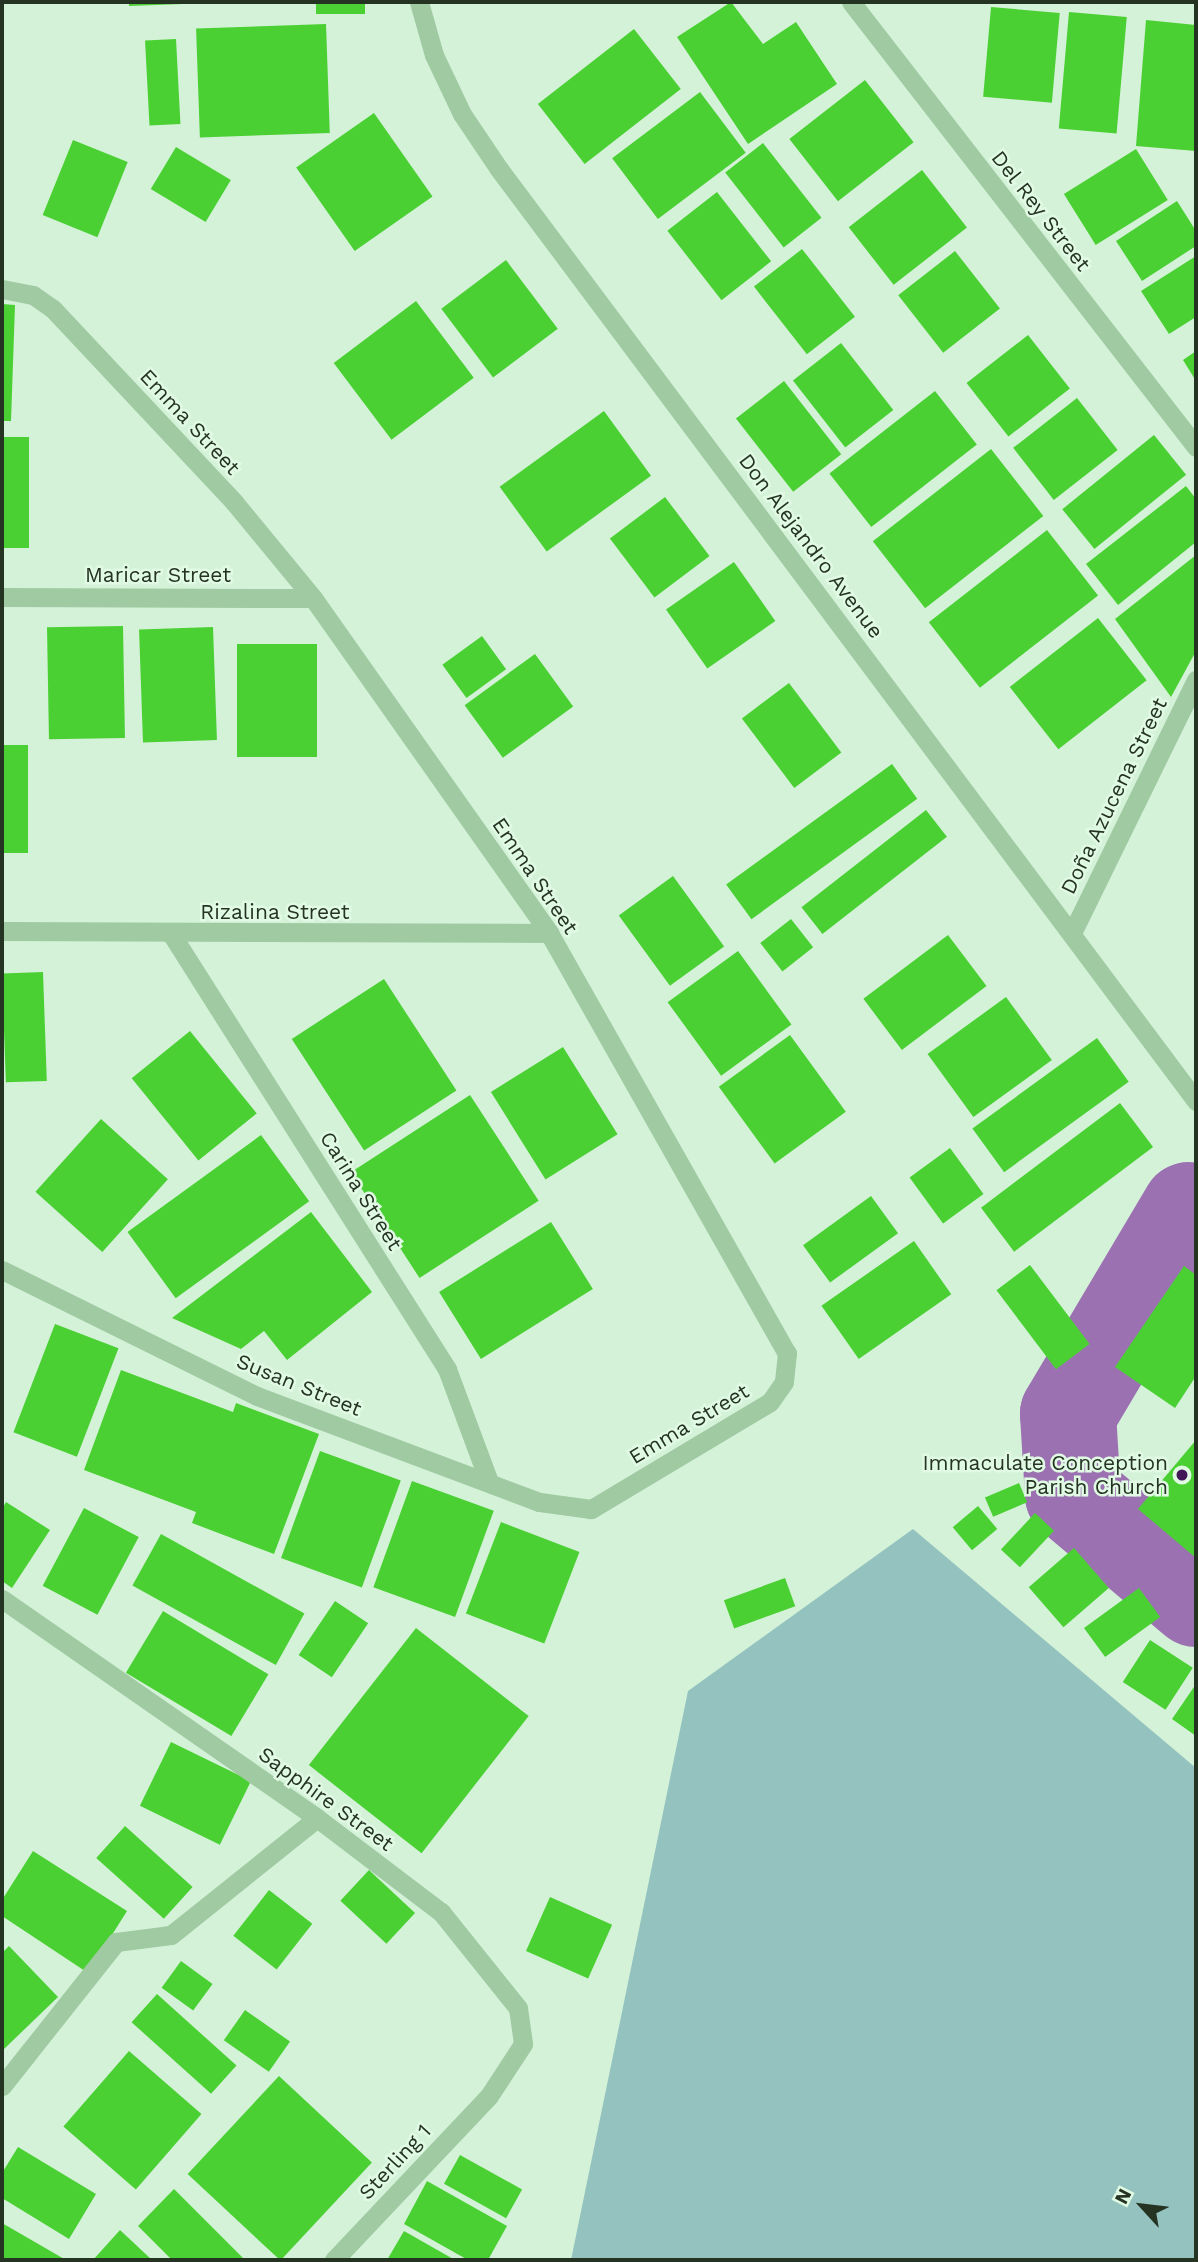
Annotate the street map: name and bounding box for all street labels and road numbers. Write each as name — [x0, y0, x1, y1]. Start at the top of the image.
street label: Del Rey Street — [986, 145, 1096, 277]
street label: Emma Street — [135, 364, 245, 480]
street label: Don Alejandro Avenue — [733, 448, 889, 644]
street label: Maricar Street — [85, 562, 231, 588]
street label: Doña Azucena Street — [1055, 693, 1173, 899]
street label: Emma Street — [487, 813, 583, 939]
street label: Rizalina Street — [200, 899, 350, 925]
street label: Carina Street — [314, 1127, 408, 1255]
street label: Susan Street — [233, 1348, 365, 1422]
street label: Emma Street — [624, 1378, 754, 1470]
street label: Sapphire Street — [254, 1742, 398, 1856]
street label: Sterling 1 — [354, 2119, 436, 2205]

